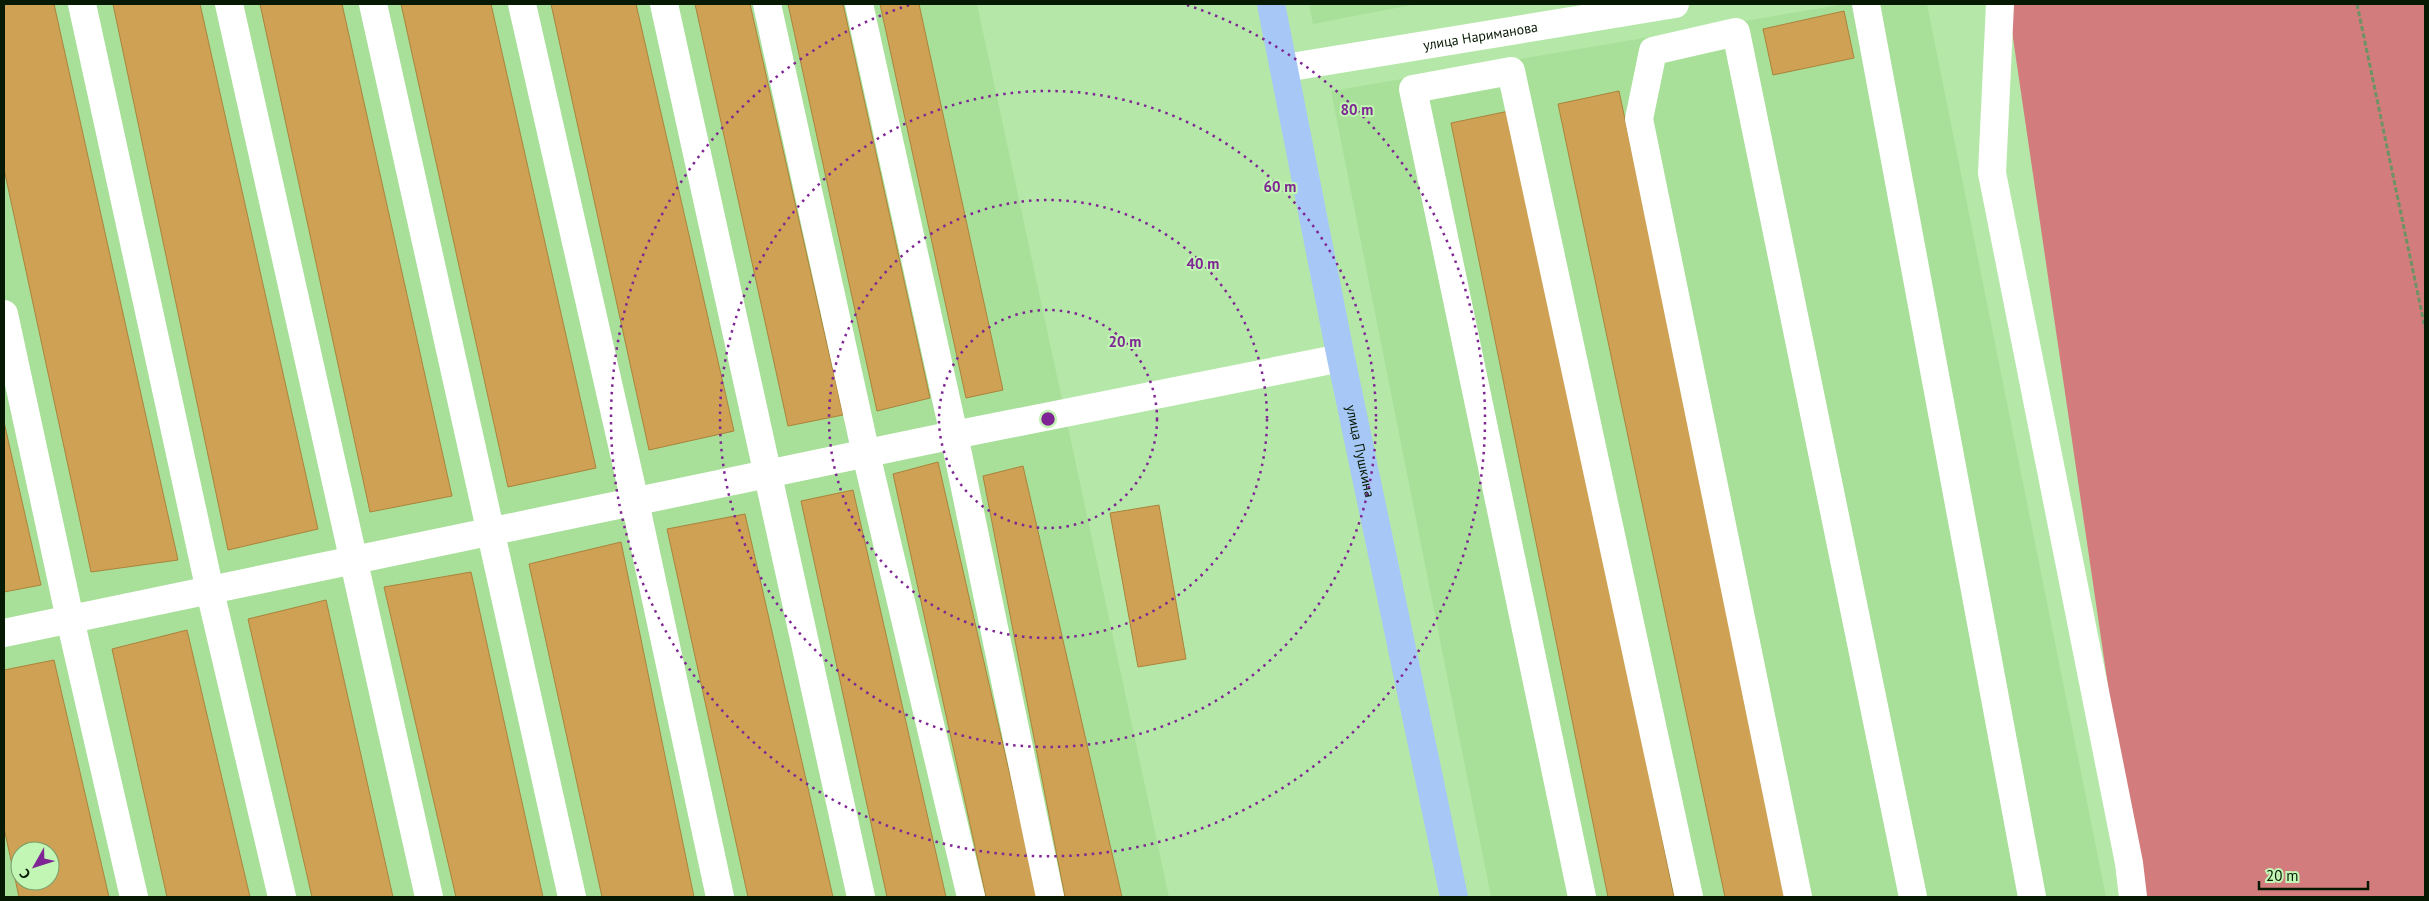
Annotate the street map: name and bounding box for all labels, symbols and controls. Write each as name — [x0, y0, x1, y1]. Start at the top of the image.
street label: улица Нариманова — [1422, 18, 1539, 54]
text: 80 m — [1341, 100, 1373, 119]
text: 60 m — [1264, 177, 1296, 196]
text: 40 m — [1187, 254, 1219, 273]
text: 20 m — [1109, 332, 1141, 351]
street label: улица Пушкина — [1342, 403, 1379, 499]
centre of rings — [1039, 410, 1057, 428]
north arrow — [10, 841, 60, 891]
scale bar — [2259, 858, 2368, 890]
text: С — [15, 865, 34, 883]
text: 20 m — [2266, 866, 2299, 885]

